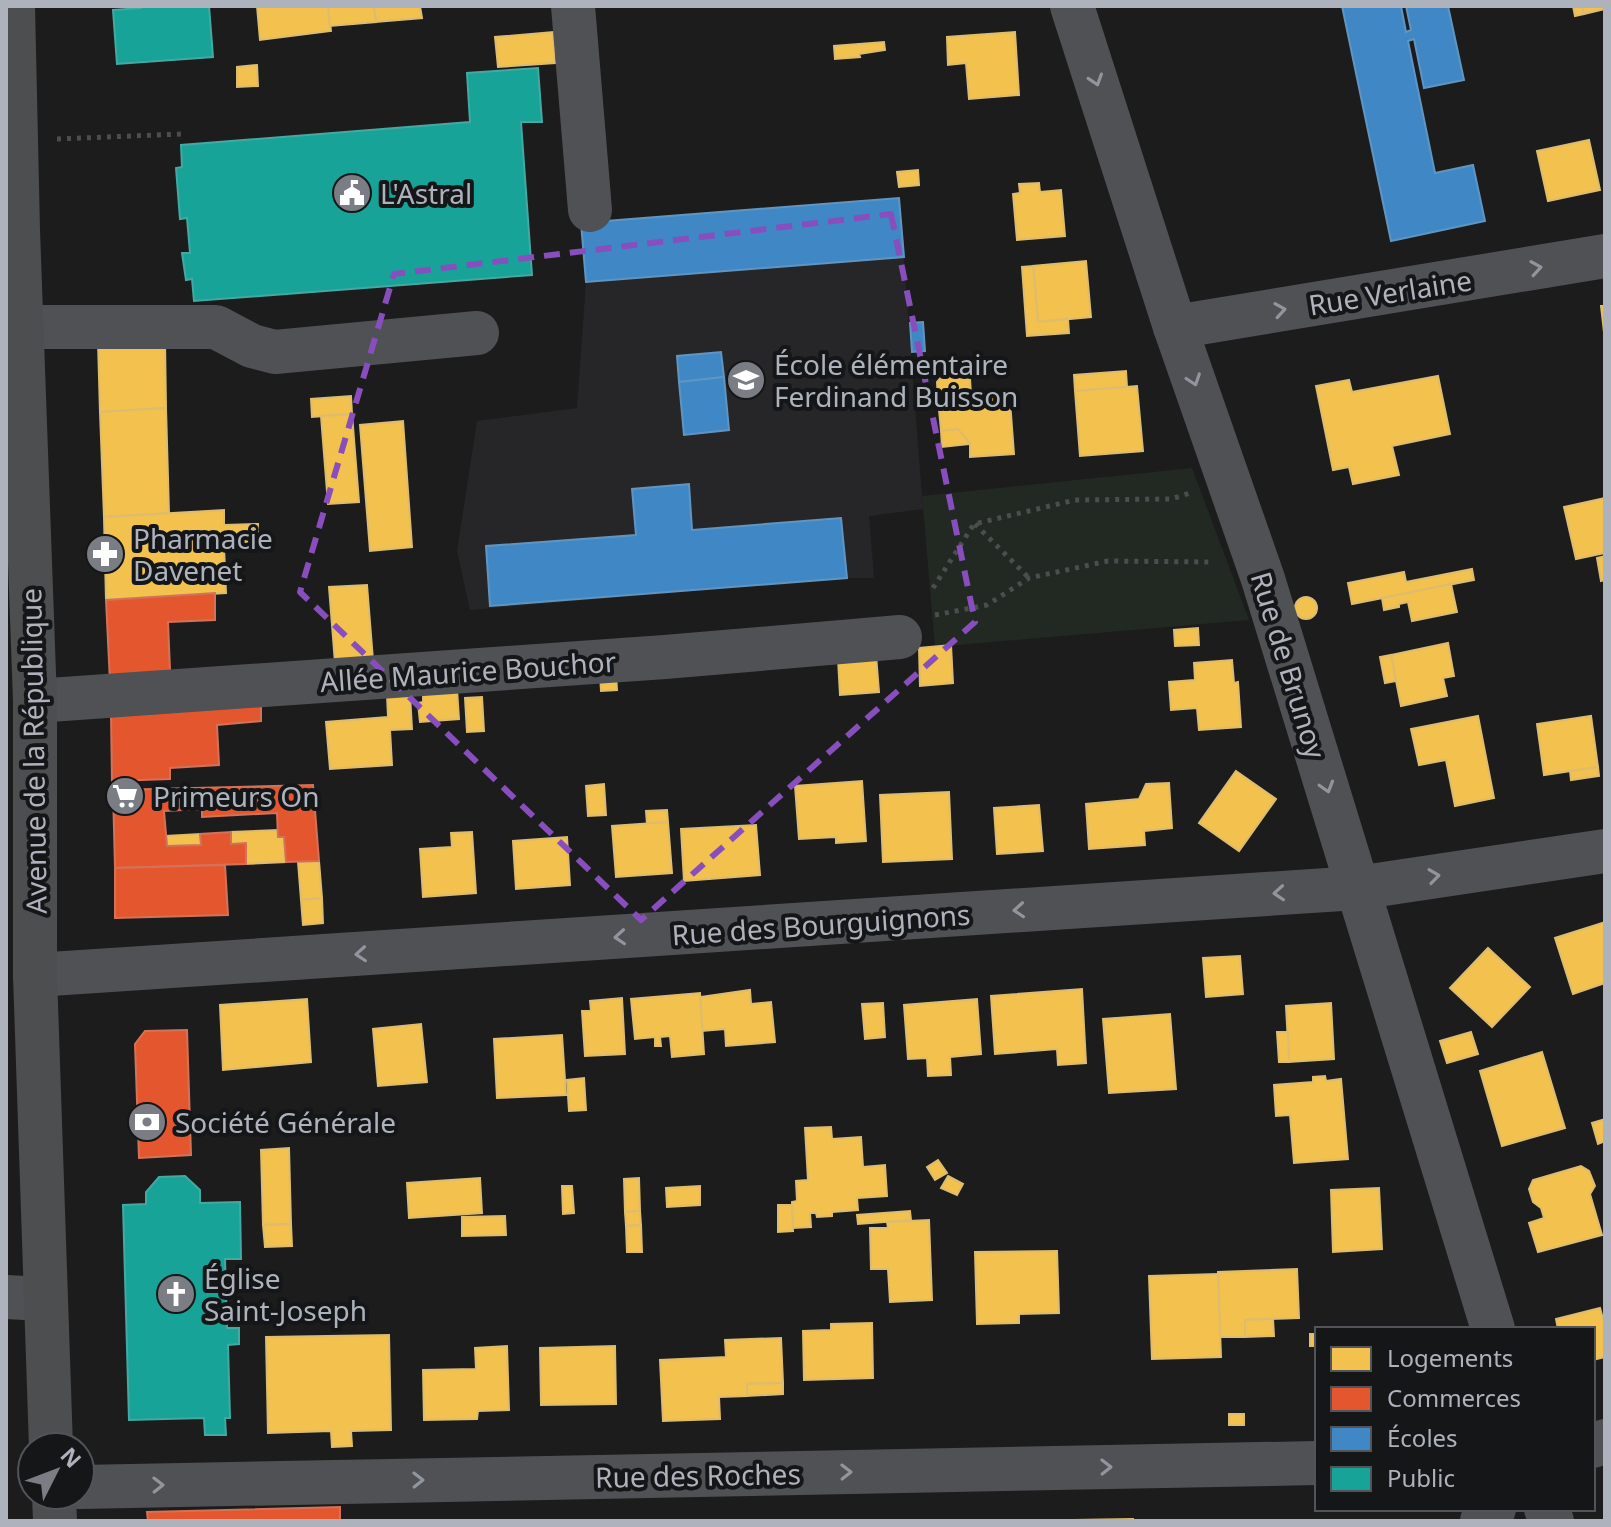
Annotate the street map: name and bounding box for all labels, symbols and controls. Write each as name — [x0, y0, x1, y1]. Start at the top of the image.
one-way arrow — [1087, 73, 1103, 86]
public building icon: L'Astral — [331, 172, 373, 214]
place label: L'Astral — [380, 174, 472, 212]
street label: Rue Verlaine — [1306, 260, 1474, 324]
one-way arrow — [1530, 260, 1543, 277]
one-way arrow — [1273, 302, 1287, 319]
place label: École élémentaire Ferdinand Buisson — [774, 345, 1018, 415]
school or university icon: École élémentaire Ferdinand Buisson — [725, 359, 767, 401]
one-way arrow — [1184, 373, 1201, 387]
place label: Pharmacie Davenet — [133, 519, 273, 589]
pharmacy icon: Pharmacie Davenet — [84, 533, 126, 575]
street label: Rue de Brunoy — [1243, 567, 1336, 764]
street label: Avenue de la République — [11, 588, 55, 914]
street label: Allée Maurice Bouchor — [319, 642, 618, 700]
supermarket icon: Primeurs On — [104, 775, 146, 817]
place label: Primeurs On — [153, 777, 319, 815]
one-way arrow — [1318, 780, 1334, 794]
one-way arrow — [1427, 869, 1441, 886]
one-way arrow — [1272, 884, 1285, 901]
street label: Rue des Bourguignons — [670, 895, 972, 953]
one-way arrow — [1012, 901, 1025, 918]
one-way arrow — [613, 928, 626, 945]
one-way arrow — [354, 945, 367, 962]
bank icon: Société Générale — [126, 1101, 168, 1143]
place label: Société Générale — [175, 1103, 396, 1141]
place label: Église Saint-Joseph — [204, 1259, 367, 1329]
church icon: Église Saint-Joseph — [155, 1273, 197, 1315]
legend — [1315, 1327, 1595, 1511]
text: Logements — [1387, 1341, 1513, 1374]
text: Commerces — [1387, 1381, 1521, 1414]
text: Écoles — [1387, 1421, 1458, 1454]
north arrow — [16, 1431, 96, 1511]
text: N — [54, 1440, 89, 1474]
street label: Rue des Roches — [595, 1454, 801, 1496]
one-way arrow — [1100, 1458, 1113, 1476]
text: Public — [1387, 1461, 1455, 1494]
one-way arrow — [840, 1463, 853, 1481]
one-way arrow — [412, 1472, 425, 1489]
one-way arrow — [152, 1476, 165, 1494]

